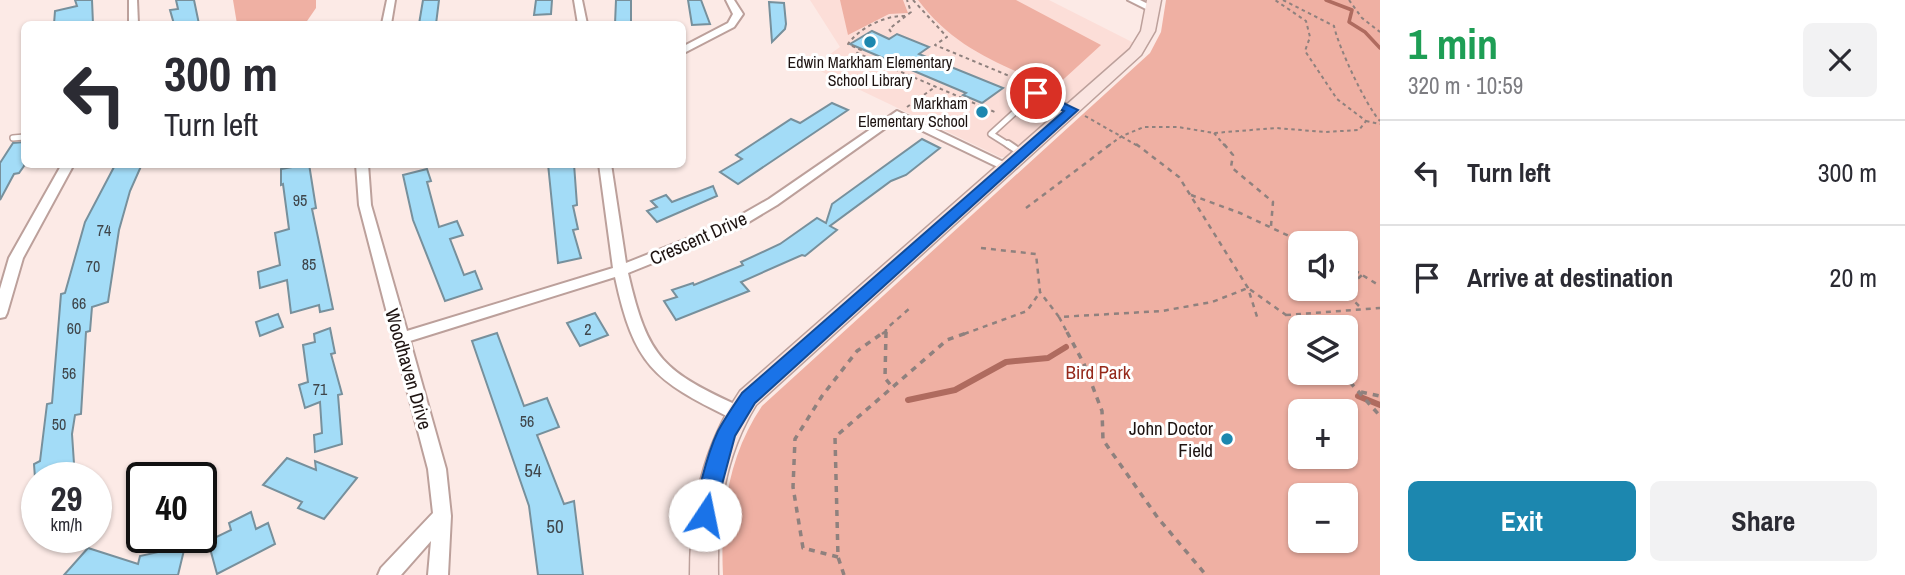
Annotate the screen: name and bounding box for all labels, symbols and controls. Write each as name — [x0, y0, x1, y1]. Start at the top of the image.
text: 1 min — [1408, 16, 1498, 72]
button: close — [1803, 23, 1877, 97]
marker: Edwin Markham Elementary School Library — [862, 34, 878, 50]
text: 300 m — [164, 40, 278, 106]
icon: left — [49, 49, 140, 140]
place label: Edwin Markham Elementary School Library — [788, 51, 953, 91]
pin — [1006, 63, 1066, 123]
text: 320 m · 10:59 — [1408, 70, 1523, 101]
icon: arrive — [1017, 74, 1055, 112]
place label: Markham Elementary School — [858, 92, 968, 132]
text: Turn left — [164, 103, 258, 146]
marker: Markham Elementary School — [974, 104, 990, 120]
icon: left — [1408, 154, 1446, 192]
text: Turn left — [1467, 155, 1551, 190]
text: 300 m — [1818, 155, 1877, 190]
house number: 95 — [293, 189, 307, 211]
street label: Crescent Drive — [645, 205, 751, 271]
house number: 74 — [97, 219, 111, 241]
map controls — [1288, 231, 1358, 553]
button: sound — [1288, 231, 1358, 301]
house number: 85 — [302, 253, 316, 275]
house number: 70 — [86, 255, 100, 277]
icon: arrive — [1408, 259, 1446, 297]
text: Arrive at destination — [1467, 260, 1673, 295]
text: 20 m — [1830, 260, 1877, 295]
house number: 66 — [72, 292, 86, 314]
street label: Woodhaven Drive — [379, 306, 439, 432]
button: layers — [1288, 315, 1358, 385]
house number: 60 — [67, 317, 81, 339]
house number: 2 — [584, 318, 592, 340]
park label: Bird Park — [1066, 359, 1131, 385]
house number: 56 — [62, 362, 76, 384]
house number: 71 — [313, 378, 328, 400]
button: + — [1288, 399, 1358, 469]
house number: 56 — [520, 410, 534, 432]
house number: 50 — [52, 413, 66, 435]
place label: John Doctor Field — [1129, 415, 1214, 463]
marker: John Doctor Field — [1219, 431, 1235, 447]
house number: 54 — [524, 457, 542, 483]
speed limit sign: 40 — [126, 462, 217, 553]
text: 29 — [51, 475, 82, 522]
position arrow — [668, 478, 742, 552]
button: Exit — [1408, 481, 1636, 561]
button: Share — [1650, 481, 1877, 561]
button: − — [1288, 483, 1358, 553]
text: km/h — [51, 512, 83, 537]
house number: 50 — [546, 513, 564, 539]

